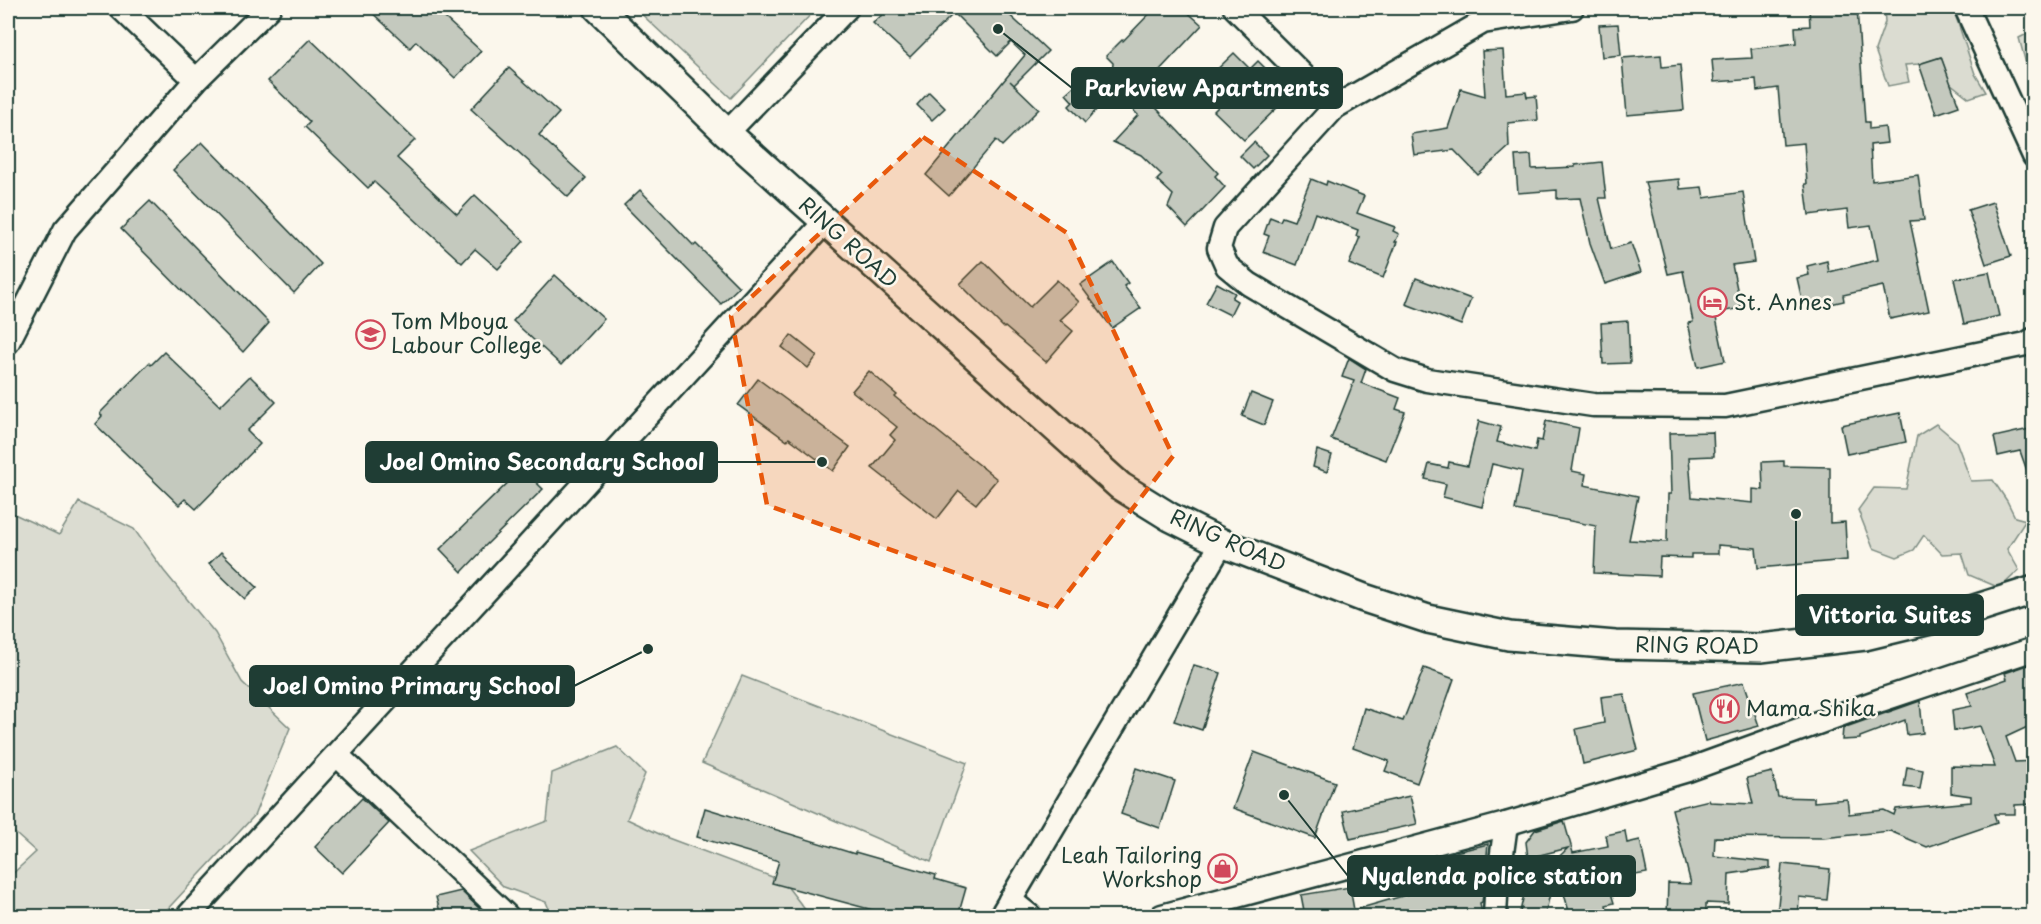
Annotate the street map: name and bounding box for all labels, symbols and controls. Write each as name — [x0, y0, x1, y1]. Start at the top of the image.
callout: Parkview Apartments — [1072, 68, 1342, 108]
text: Parkview Apartments — [1085, 70, 1330, 103]
street label: RING ROAD — [793, 188, 906, 295]
place label: St. Annes — [1734, 285, 1832, 317]
hotel icon: St. Annes — [1697, 287, 1729, 319]
place label: Tom Mboya Labour College — [391, 304, 542, 360]
school or university icon: Tom Mboya Labour College — [354, 318, 386, 350]
callout: Joel Omino Secondary School — [366, 442, 717, 482]
text: Joel Omino Secondary School — [379, 444, 705, 477]
street label: RING ROAD — [1166, 499, 1292, 579]
callout: Vittoria Suites — [1796, 595, 1983, 635]
text: Vittoria Suites — [1809, 597, 1972, 630]
street label: RING ROAD — [1635, 627, 1759, 661]
callout: Joel Omino Primary School — [250, 666, 574, 706]
text: Joel Omino Primary School — [263, 668, 561, 701]
place label: Mama Shika — [1746, 691, 1877, 723]
restaurant icon: Mama Shika — [1709, 693, 1741, 725]
place label: Leah Tailoring Workshop — [1061, 838, 1202, 894]
shop icon: Leah Tailoring Workshop — [1207, 852, 1239, 884]
callout: Nyalenda police station — [1348, 856, 1635, 896]
text: Nyalenda police station — [1361, 858, 1623, 891]

